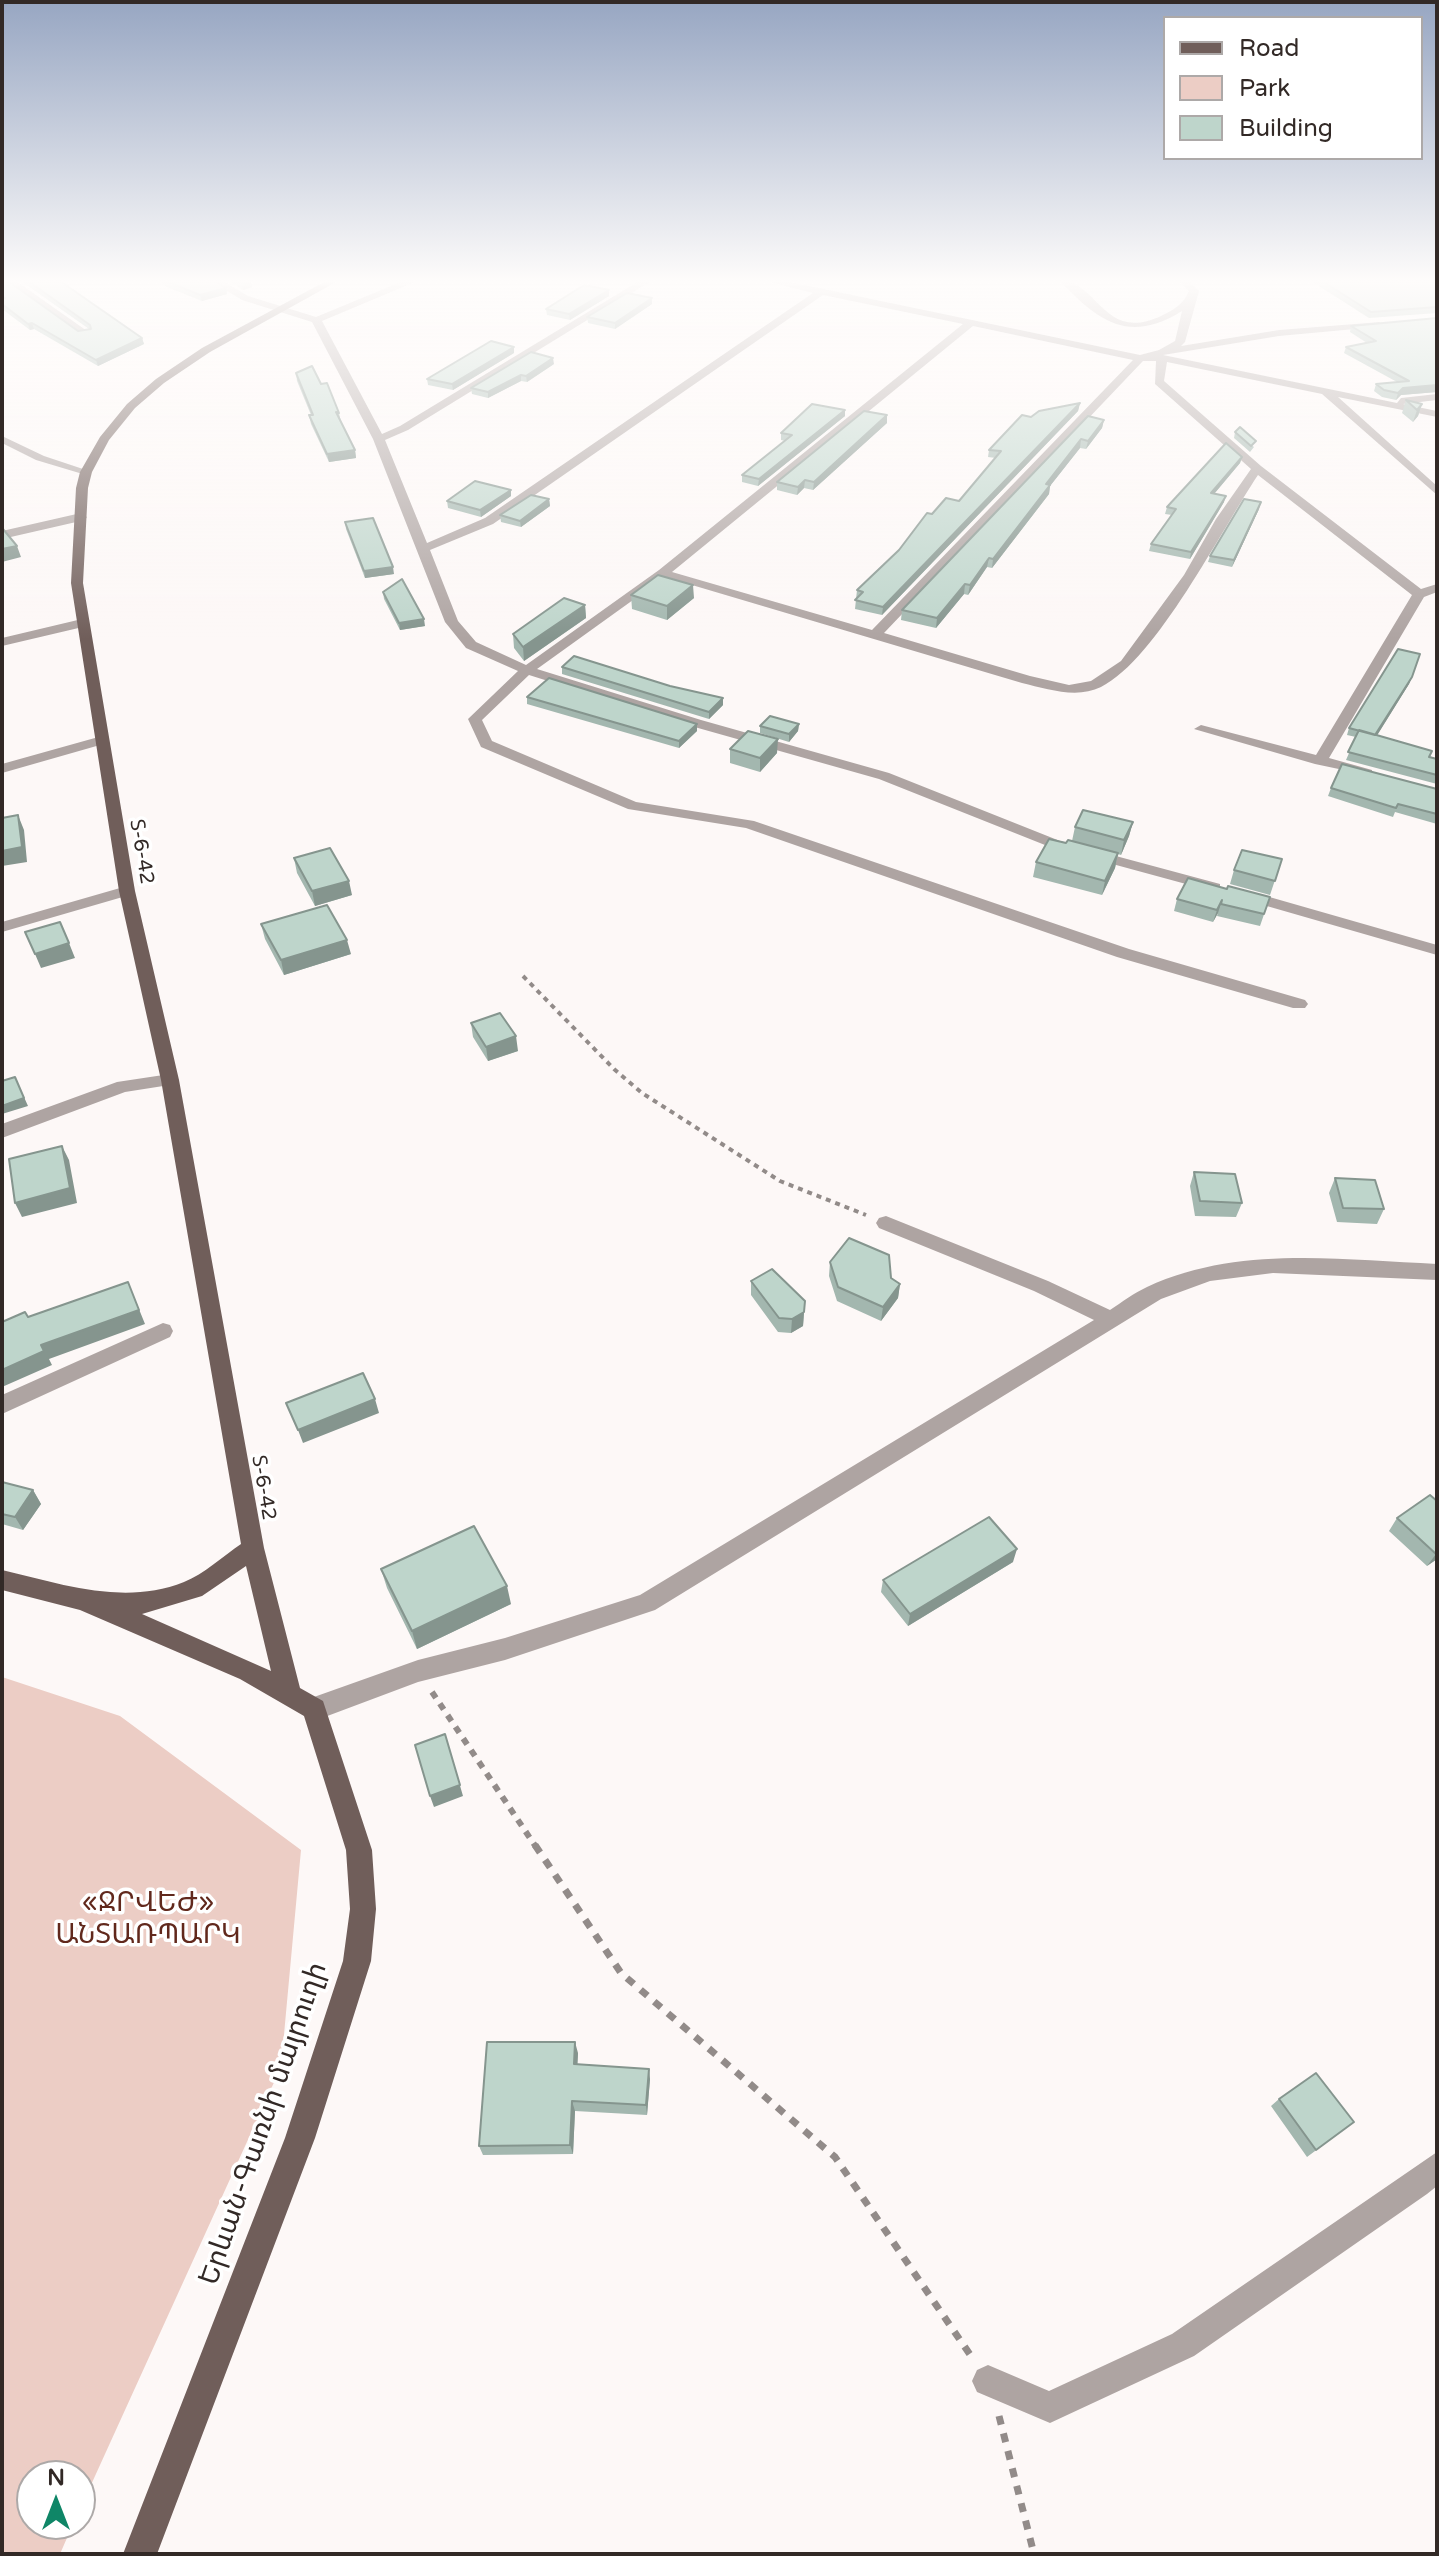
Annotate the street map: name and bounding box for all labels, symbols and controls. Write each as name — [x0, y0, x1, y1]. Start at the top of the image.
legend — [1163, 16, 1423, 160]
text: Road — [1239, 34, 1299, 63]
text: Park — [1239, 74, 1290, 103]
text: Building — [1239, 114, 1333, 143]
street label: Տ-6-42 — [123, 818, 159, 886]
street label: Տ-6-42 — [245, 1454, 281, 1522]
park label: «ՋՐՎԵԺ» ԱՆՏԱՌՊԱՐԿ — [55, 1887, 241, 1953]
street label: Երևան-Գառնի մայրուղի — [193, 1958, 335, 2290]
north arrow — [16, 2460, 96, 2540]
text: N — [47, 2465, 65, 2491]

